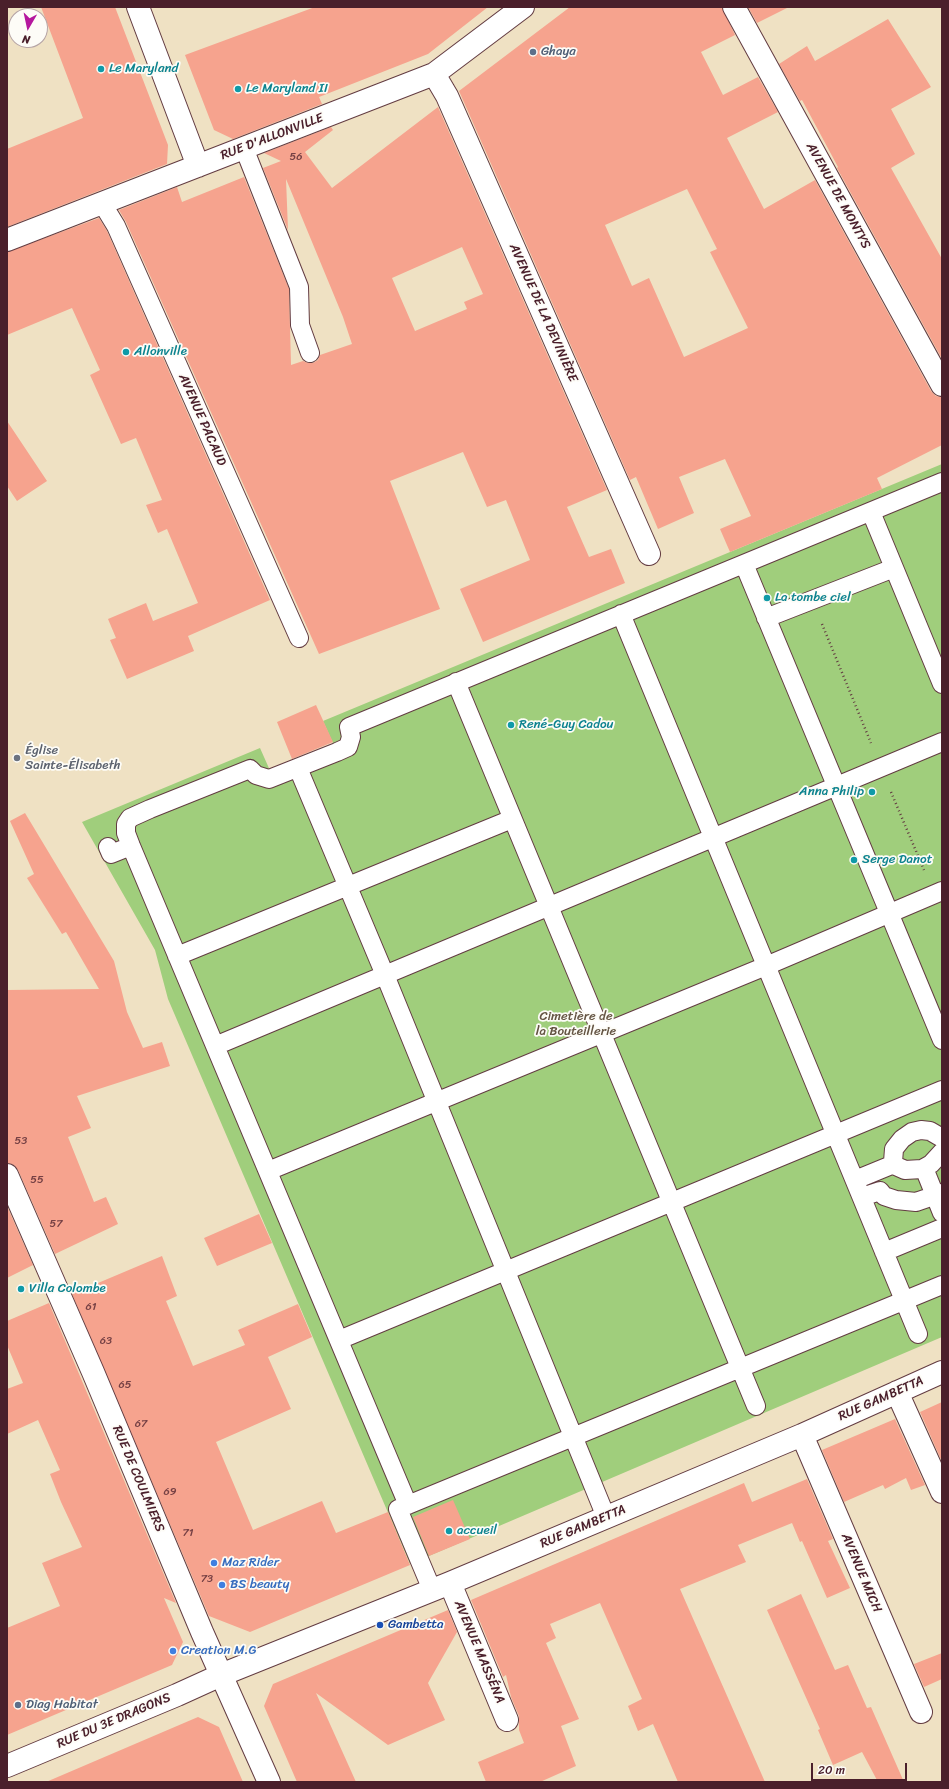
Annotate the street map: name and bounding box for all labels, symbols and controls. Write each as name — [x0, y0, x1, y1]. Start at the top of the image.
north arrow — [8, 8, 48, 48]
text: N — [21, 29, 31, 49]
place label: Ghaya — [541, 44, 576, 60]
marker: Ghaya — [528, 47, 538, 57]
place label: Le Maryland — [109, 61, 178, 77]
marker: Le Maryland — [96, 64, 106, 74]
place label: Le Maryland II — [246, 81, 328, 97]
marker: Le Maryland II — [233, 84, 243, 94]
street label: RUE D'ALLONVILLE — [218, 110, 326, 164]
street label: AVENUE DE MONTYS — [802, 140, 874, 252]
house number: 56 — [290, 150, 302, 164]
street label: AVENUE DE LA DEVINIÈRE — [505, 241, 581, 385]
place label: Allonville — [134, 344, 187, 360]
marker: Allonville — [121, 347, 131, 357]
street label: AVENUE PACAUD — [175, 371, 229, 469]
place label: La tombe ciel — [775, 590, 851, 606]
marker: La tombe ciel — [762, 593, 772, 603]
place label: René-Guy Cadou — [519, 717, 614, 733]
marker: René-Guy Cadou — [506, 720, 516, 730]
place label: Église Sainte-Élisabeth — [25, 743, 121, 774]
marker: Église Sainte-Élisabeth — [12, 753, 22, 763]
place label: Anna Philip — [799, 784, 864, 800]
marker: Anna Philip — [867, 787, 877, 797]
place label: Serge Danot — [862, 852, 932, 868]
marker: Serge Danot — [849, 855, 859, 865]
park label: Cimetière de la Bouteillerie — [536, 1009, 616, 1040]
house number: 53 — [15, 1134, 27, 1148]
house number: 55 — [30, 1173, 44, 1187]
house number: 57 — [49, 1217, 63, 1231]
place label: Villa Colombe — [29, 1281, 106, 1297]
marker: Villa Colombe — [16, 1284, 26, 1294]
house number: 61 — [86, 1300, 96, 1314]
house number: 63 — [100, 1334, 112, 1348]
street label: RUE GAMBETTA — [836, 1373, 926, 1425]
house number: 65 — [119, 1378, 131, 1392]
house number: 67 — [135, 1417, 147, 1431]
street label: RUE DE COULMIERS — [108, 1423, 168, 1535]
house number: 69 — [163, 1485, 177, 1499]
street label: RUE GAMBETTA — [538, 1502, 628, 1552]
place label: accueil — [457, 1523, 497, 1539]
house number: 71 — [183, 1526, 193, 1540]
marker: accueil — [444, 1526, 454, 1536]
street label: AVENUE MICH — [837, 1531, 885, 1615]
place label: Maz Rider — [222, 1555, 279, 1571]
marker: Maz Rider — [209, 1558, 219, 1568]
house number: 73 — [201, 1572, 213, 1586]
place label: BS beauty — [230, 1577, 289, 1593]
marker: BS beauty — [217, 1580, 227, 1590]
street label: AVENUE MASSÉNA — [450, 1598, 508, 1706]
place label: Gambetta — [388, 1617, 443, 1633]
marker: Gambetta — [375, 1620, 385, 1630]
place label: Creation M.G — [181, 1643, 257, 1659]
marker: Creation M.G — [168, 1646, 178, 1656]
street label: RUE DU 3E DRAGONS — [55, 1690, 173, 1752]
place label: Diag Habitat — [26, 1697, 98, 1713]
marker: Diag Habitat — [13, 1700, 23, 1710]
scale bar — [813, 1755, 909, 1781]
text: 20 m — [818, 1759, 845, 1781]

